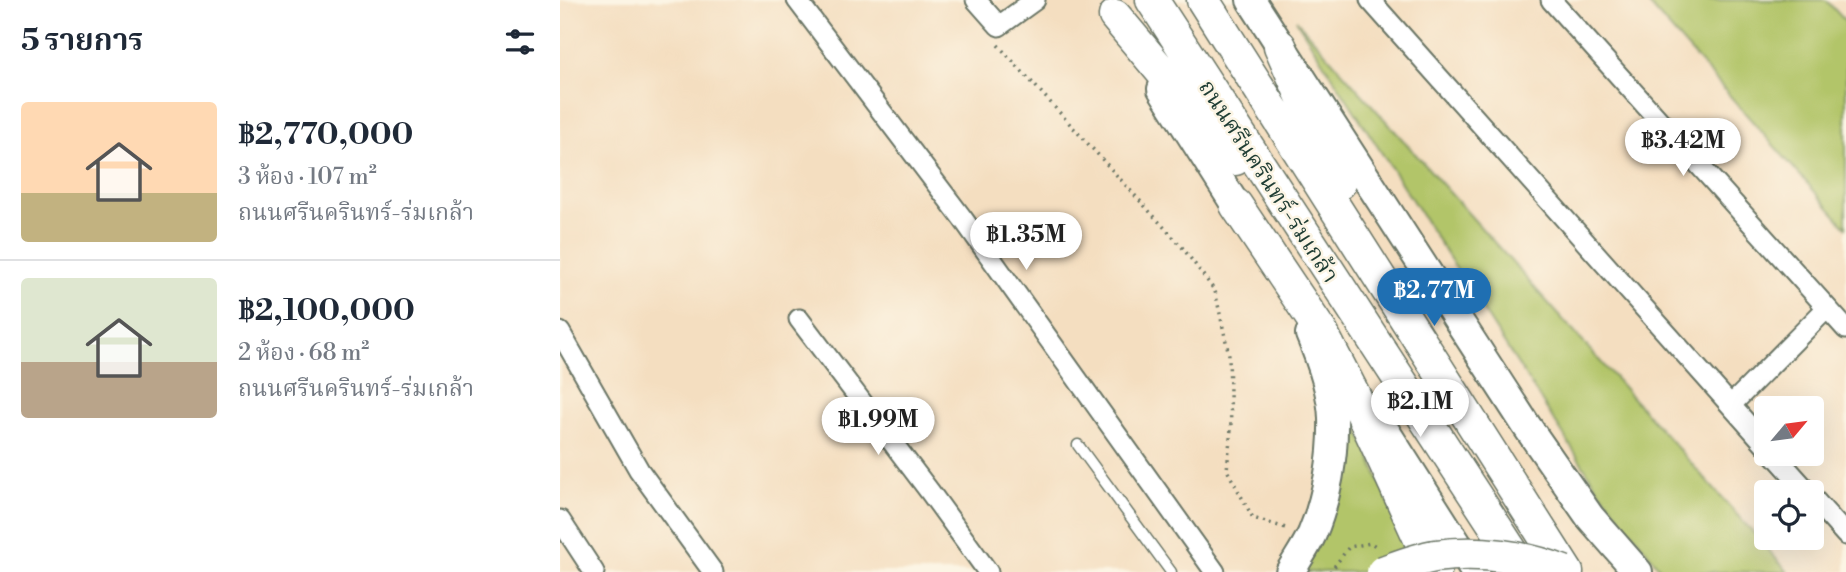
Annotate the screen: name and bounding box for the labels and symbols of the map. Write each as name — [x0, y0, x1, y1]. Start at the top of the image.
street label: ถนนศรีนครินทร์-ร่มเกล้า — [1192, 75, 1344, 288]
pin: ฿3.42M — [1626, 118, 1740, 178]
pin: ฿1.35M — [969, 212, 1083, 272]
pin: ฿2.77M — [1377, 268, 1491, 328]
pin: ฿2.1M — [1371, 380, 1469, 439]
north arrow — [1754, 396, 1824, 466]
pin: ฿1.99M — [821, 398, 935, 457]

